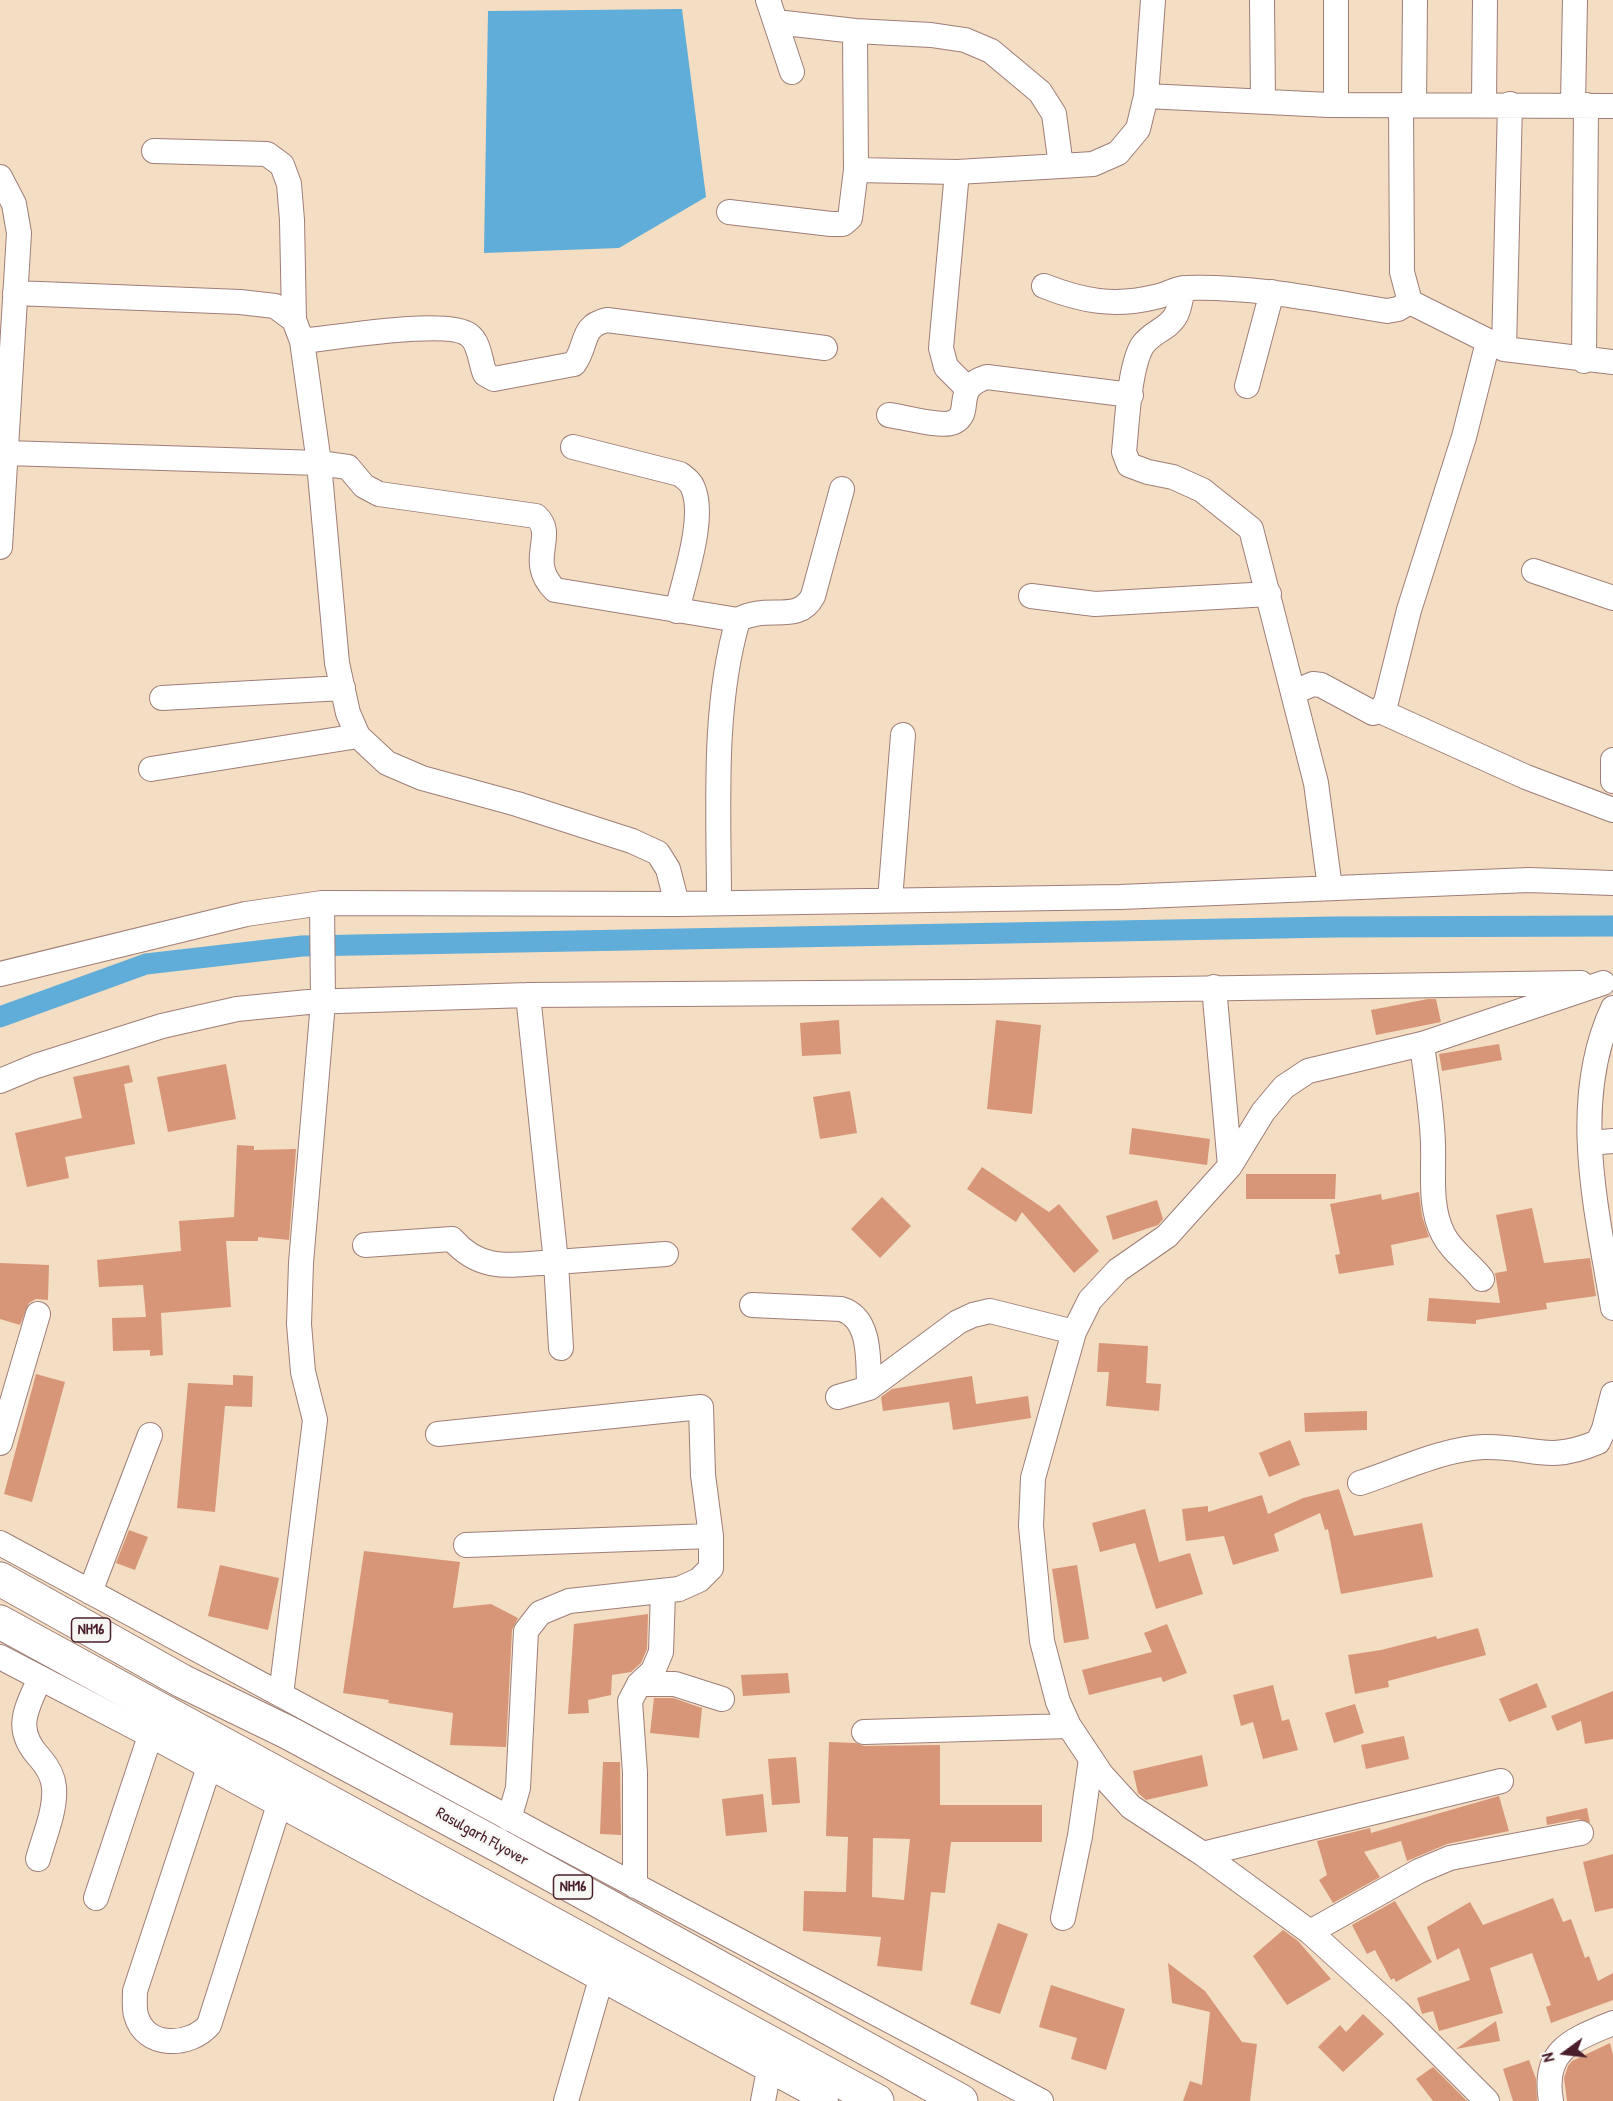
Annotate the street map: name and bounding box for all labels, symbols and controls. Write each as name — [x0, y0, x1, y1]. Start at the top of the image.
road number: NH16 — [72, 1618, 110, 1642]
street label: Rasulgarh Flyover — [432, 1804, 532, 1870]
road number: NH16 — [554, 1875, 592, 1899]
north arrow — [1535, 2023, 1595, 2083]
text: N — [1536, 2051, 1559, 2065]

